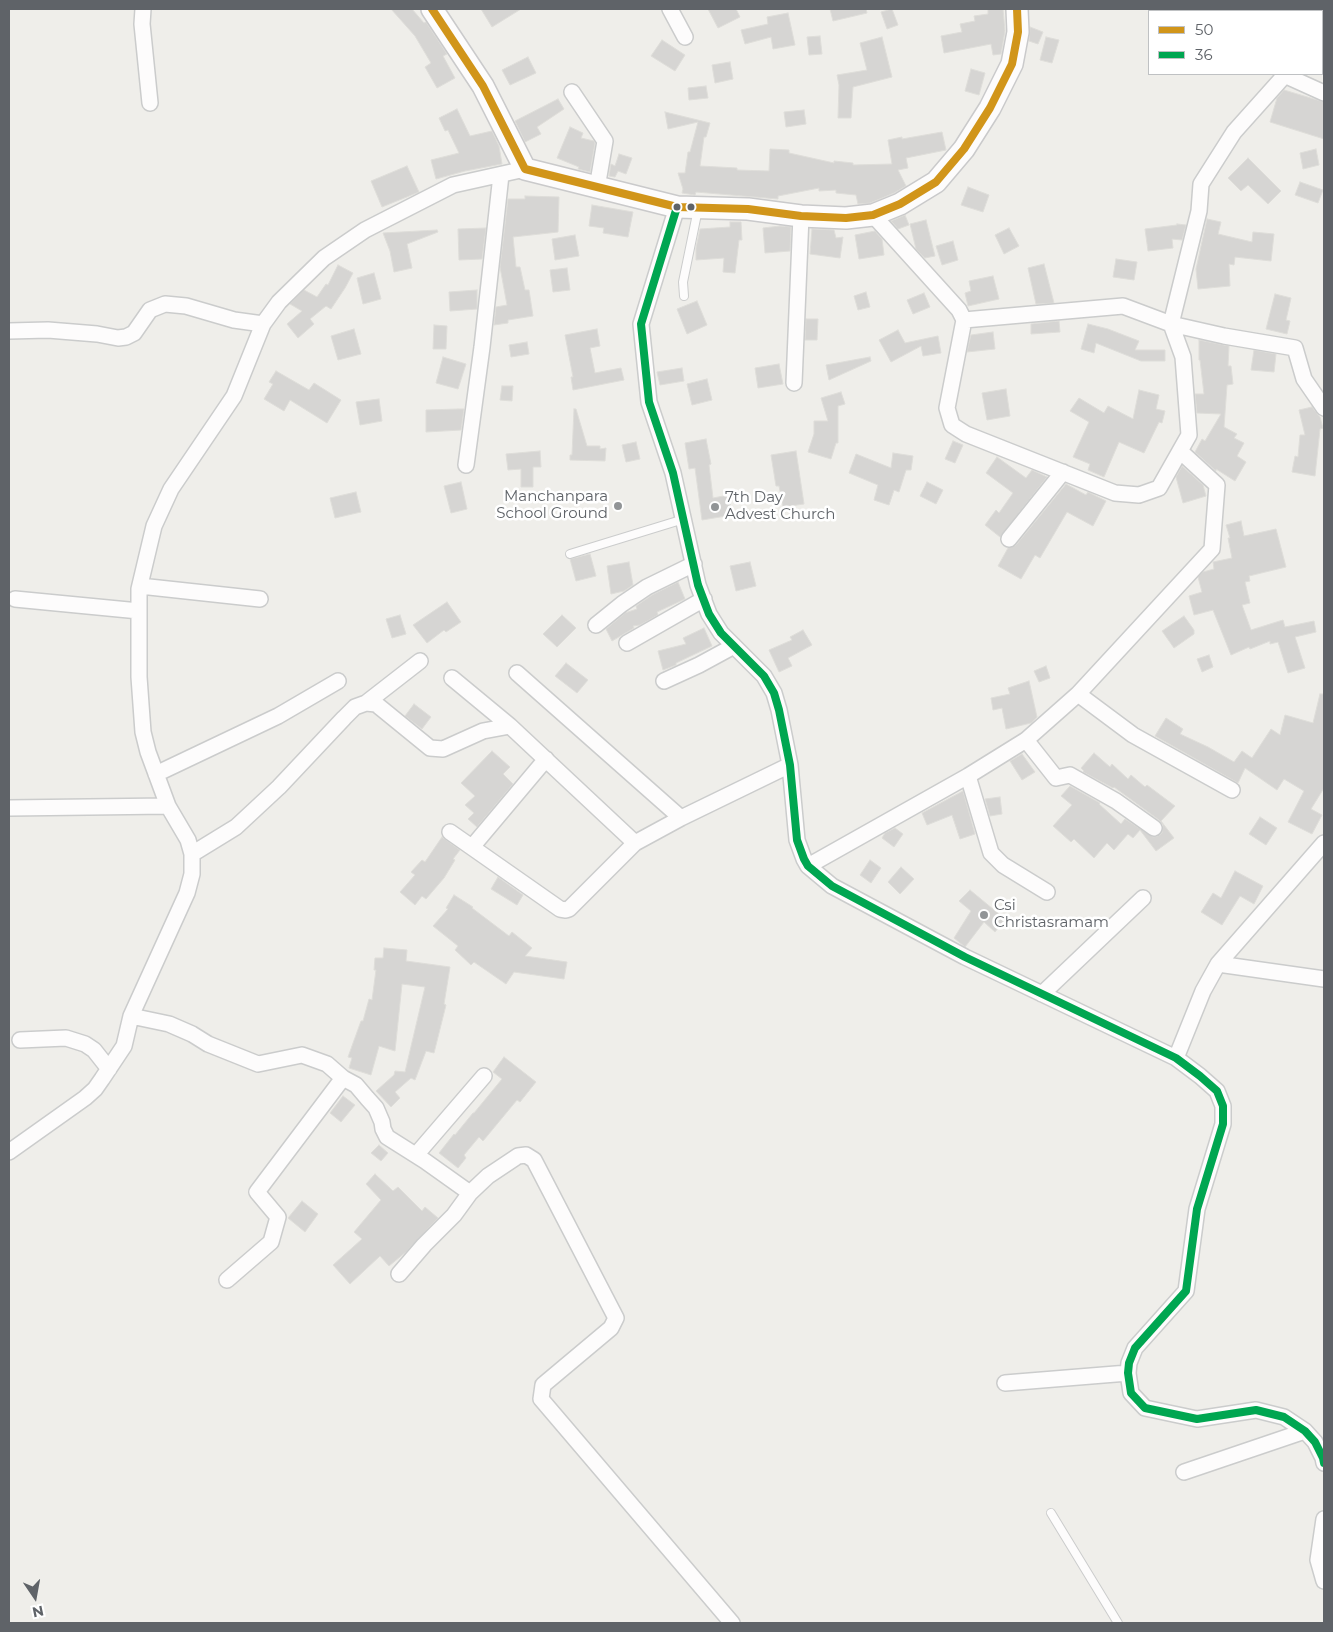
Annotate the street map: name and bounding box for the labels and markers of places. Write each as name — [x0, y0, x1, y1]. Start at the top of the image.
unlabelled marker — [672, 202, 682, 212]
unlabelled marker — [686, 202, 696, 212]
place label: Manchanpara School Ground — [496, 488, 608, 523]
place label: 7th Day Advest Church — [725, 489, 835, 524]
marker: Manchanpara School Ground — [612, 500, 624, 512]
marker: 7th Day Advest Church — [709, 501, 721, 513]
place label: Csi Christasramam — [994, 897, 1109, 932]
marker: Csi Christasramam — [978, 909, 990, 921]

